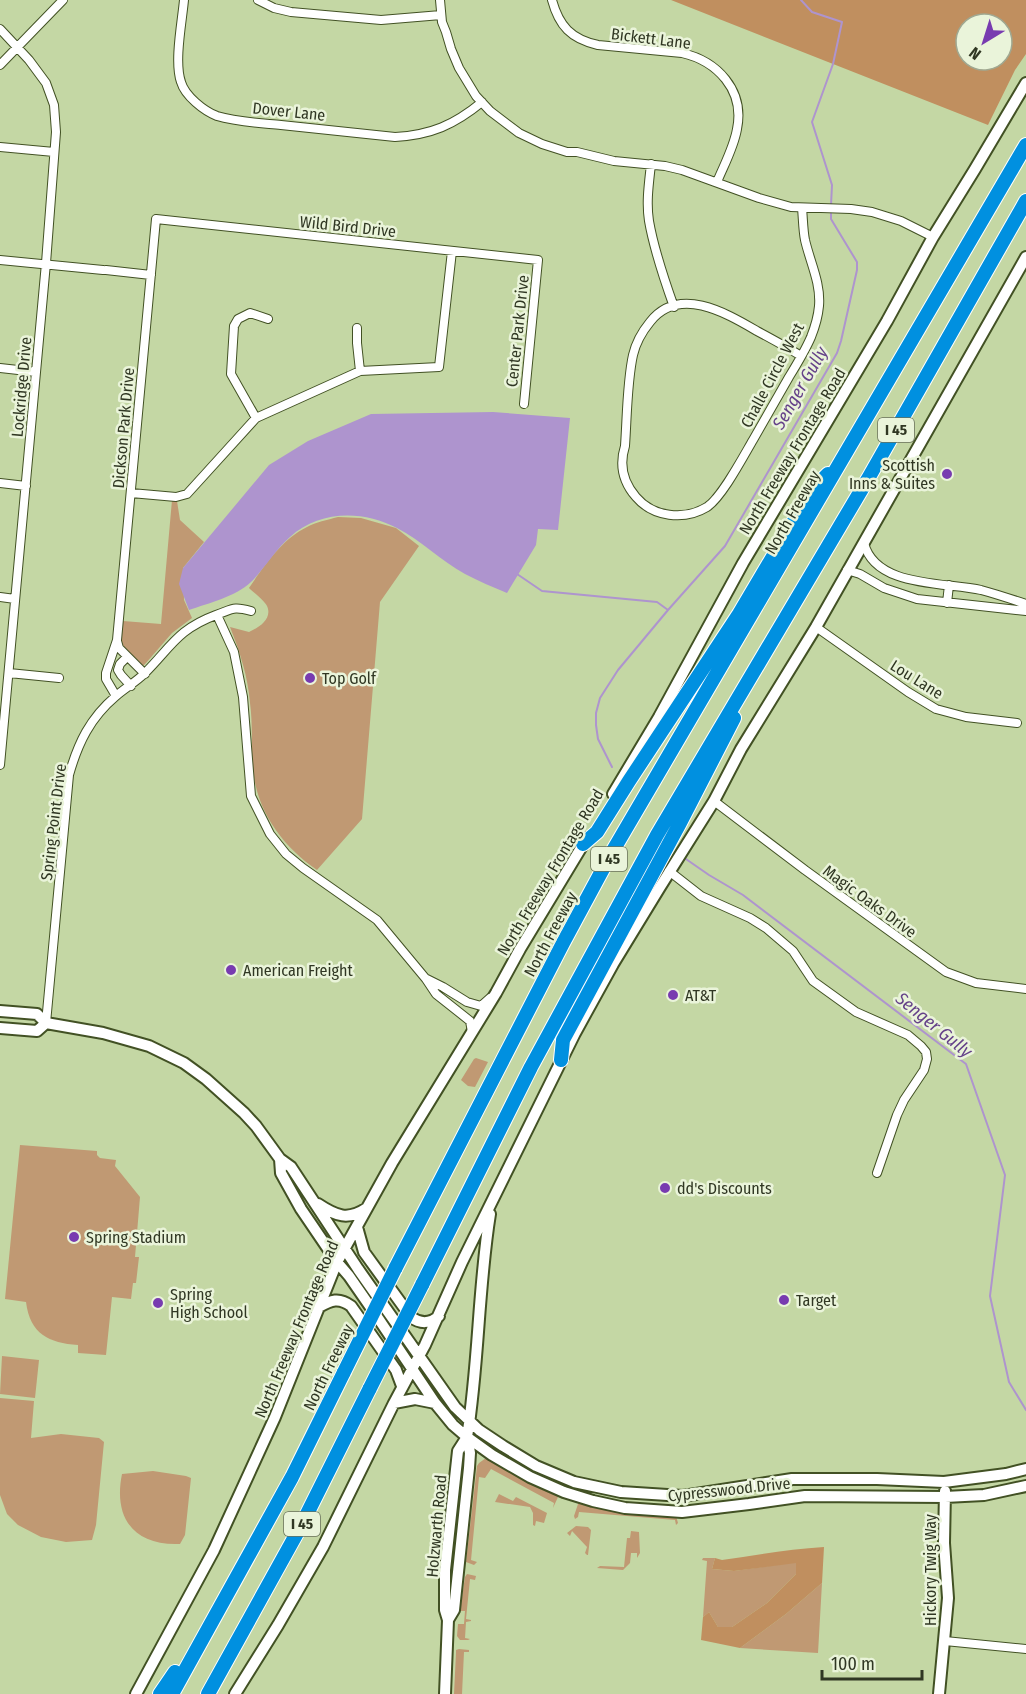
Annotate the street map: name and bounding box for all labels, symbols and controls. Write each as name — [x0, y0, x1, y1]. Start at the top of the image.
north arrow — [954, 12, 1014, 72]
street label: Bickett Lane — [610, 24, 692, 53]
text: N — [965, 43, 985, 64]
street label: Dover Lane — [252, 98, 326, 125]
street label: Wild Bird Drive — [299, 212, 397, 241]
street label: Center Park Drive — [502, 274, 533, 388]
street label: Challe Circle West — [737, 319, 808, 431]
street label: Lockridge Drive — [8, 336, 35, 438]
water label: Senger Gully — [767, 342, 833, 434]
street label: North Freeway Frontage Road — [735, 364, 849, 538]
street label: Dickson Park Drive — [109, 367, 138, 489]
road number: I 45 — [878, 418, 914, 442]
place label: Scottish Inns & Suites — [849, 456, 935, 493]
street label: North Freeway — [760, 467, 824, 557]
marker: Scottish Inns & Suites — [940, 467, 954, 481]
street label: Lou Lane — [887, 656, 947, 703]
place label: Top Golf — [322, 669, 377, 688]
marker: Top Golf — [303, 671, 317, 685]
street label: Spring Point Drive — [37, 763, 70, 881]
street label: North Freeway Frontage Road — [493, 785, 607, 959]
road number: I 45 — [591, 847, 627, 871]
street label: Magic Oaks Drive — [819, 861, 920, 942]
street label: North Freeway — [520, 888, 580, 980]
place label: American Freight — [243, 961, 353, 980]
marker: American Freight — [224, 963, 238, 977]
place label: AT&T — [685, 986, 717, 1005]
water label: Senger Gully — [891, 987, 977, 1063]
marker: AT&T — [666, 988, 680, 1002]
place label: dd's Discounts — [677, 1179, 772, 1198]
marker: dd's Discounts — [658, 1181, 672, 1195]
place label: Spring Stadium — [86, 1228, 186, 1247]
marker: Spring Stadium — [67, 1230, 81, 1244]
street label: North Freeway Frontage Road — [250, 1238, 342, 1420]
place label: Spring High School — [170, 1285, 248, 1322]
place label: Target — [796, 1291, 837, 1310]
marker: Target — [777, 1293, 791, 1307]
marker: Spring High School — [151, 1296, 165, 1310]
street label: North Freeway — [299, 1321, 357, 1413]
street label: Holzwarth Road — [423, 1474, 450, 1578]
street label: Cypresswood Drive — [667, 1474, 791, 1505]
road number: I 45 — [284, 1512, 320, 1536]
street label: Hickory Twig Way — [921, 1513, 940, 1626]
scale bar — [822, 1643, 922, 1681]
text: 100 m — [831, 1653, 875, 1675]

